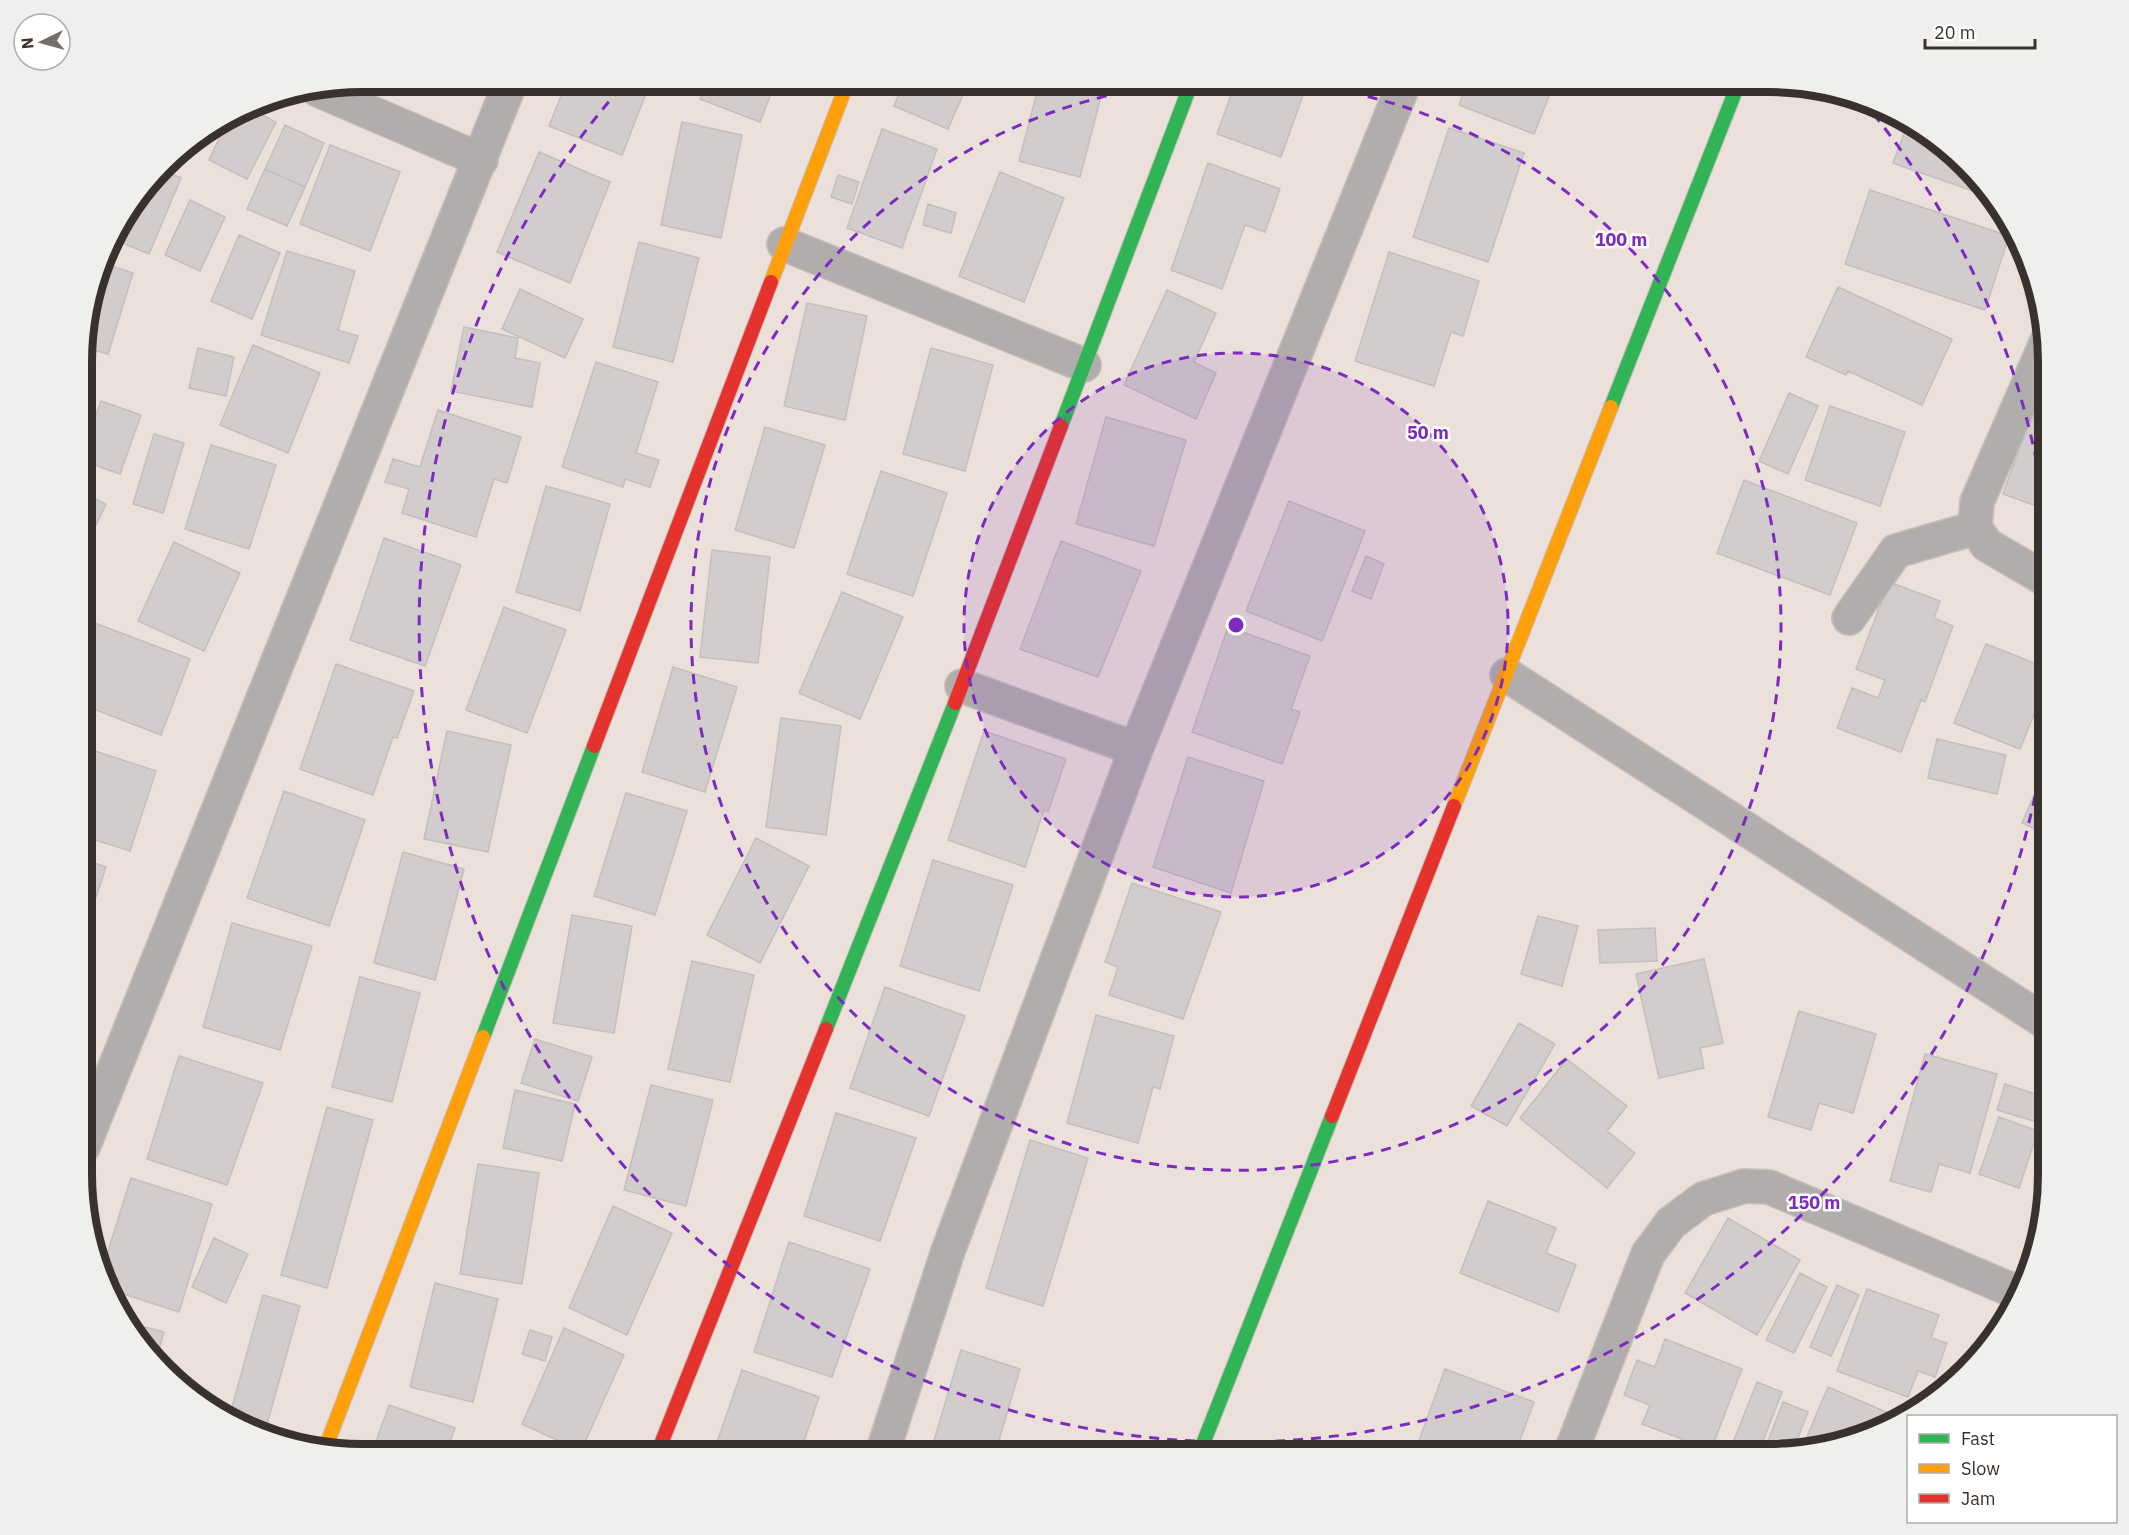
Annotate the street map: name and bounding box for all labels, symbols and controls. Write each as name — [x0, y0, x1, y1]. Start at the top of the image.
north arrow — [12, 12, 72, 72]
scale bar — [1925, 12, 2034, 50]
text: 20 m — [1934, 21, 1976, 44]
text: N — [17, 37, 38, 50]
text: 100 m — [1595, 228, 1647, 251]
text: 50 m — [1407, 421, 1449, 444]
centre of rings — [1226, 615, 1246, 635]
text: 150 m — [1788, 1191, 1840, 1214]
legend — [1907, 1415, 2117, 1523]
text: Fast — [1961, 1427, 1995, 1450]
text: Slow — [1961, 1457, 2000, 1480]
text: Jam — [1961, 1487, 1996, 1510]

